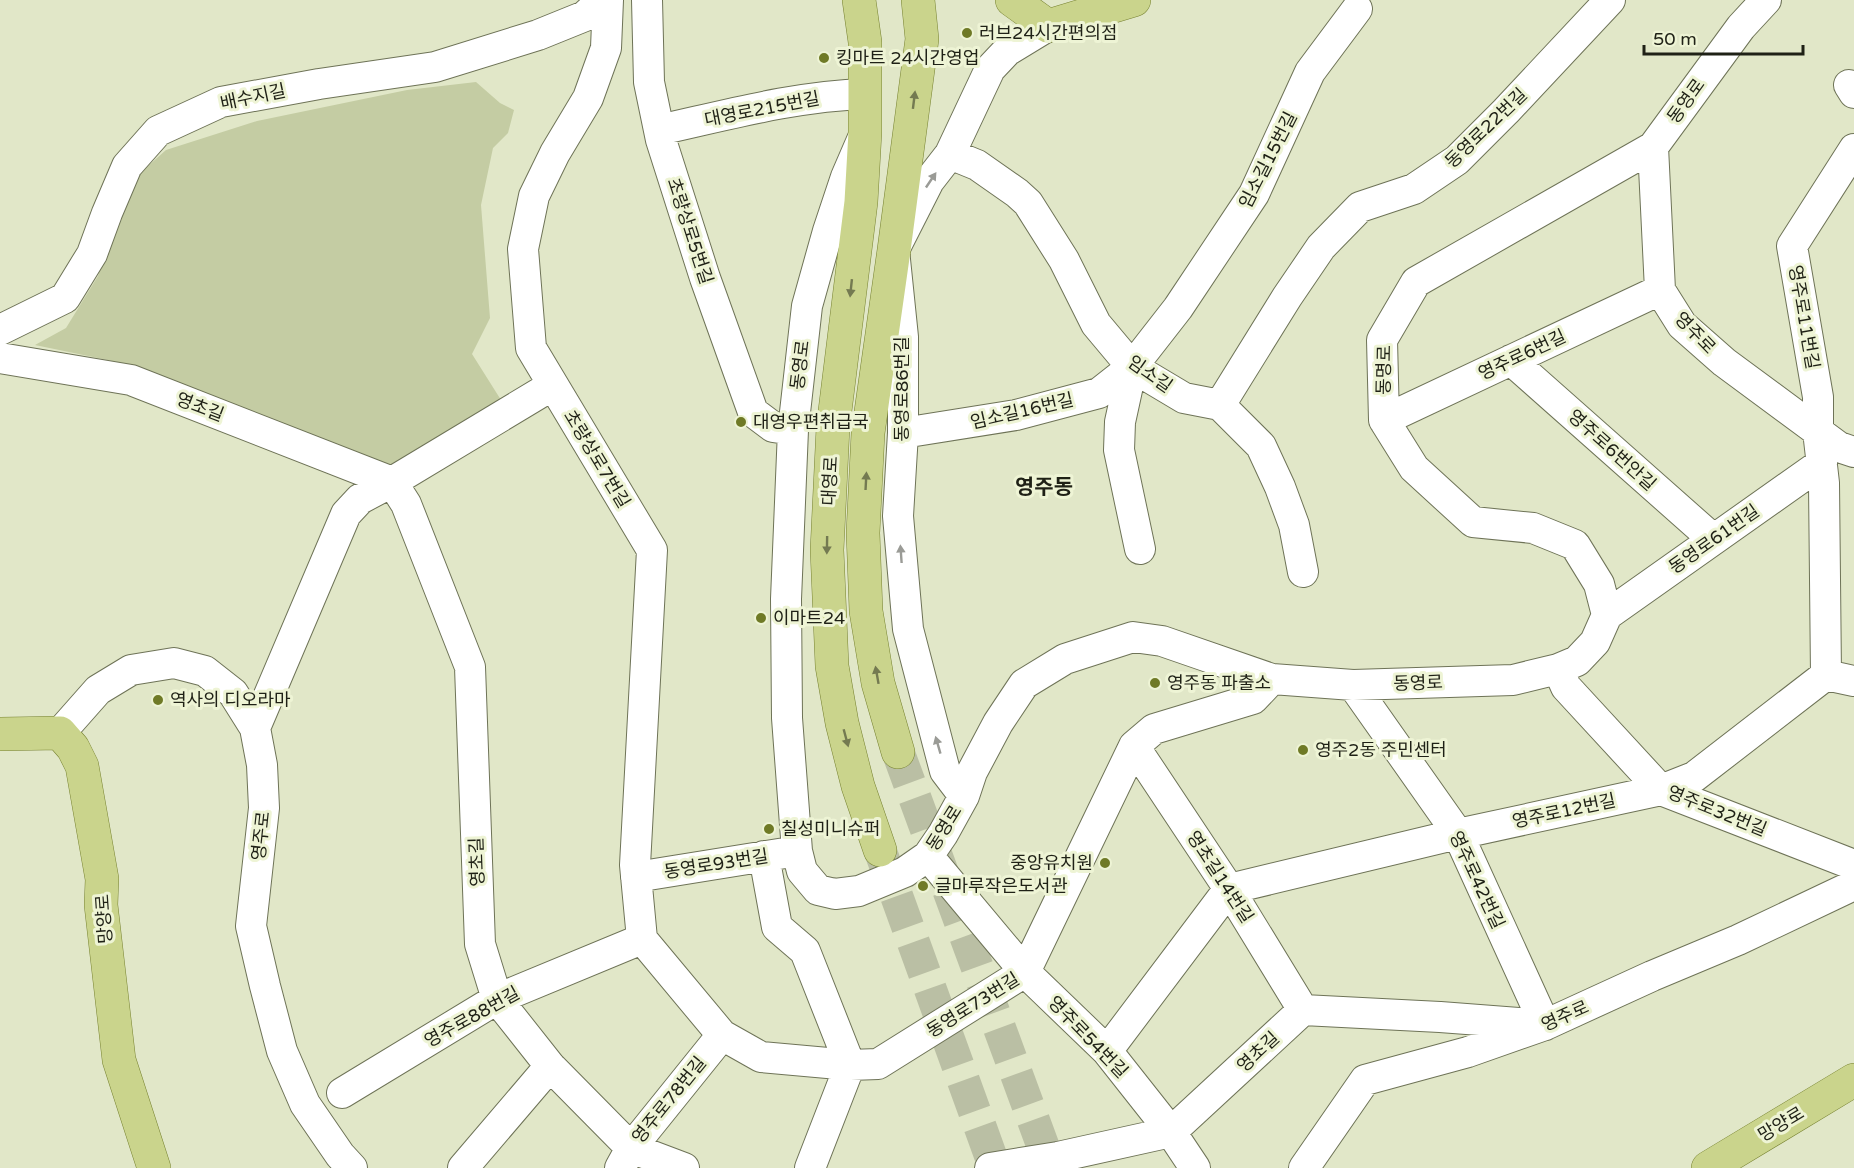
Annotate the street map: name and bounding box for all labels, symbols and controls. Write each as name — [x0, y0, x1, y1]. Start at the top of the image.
scale bar — [1644, 18, 1803, 56]
place label: 러브24시간편의점 — [979, 22, 1118, 44]
marker: 러브24시간편의점 — [960, 26, 974, 40]
text: 50 m — [1653, 28, 1697, 50]
place label: 킹마트 24시간영업 — [836, 47, 979, 69]
marker: 킹마트 24시간영업 — [817, 51, 831, 65]
street label: 동영로 — [1662, 74, 1710, 128]
street label: 배수지길 — [218, 79, 288, 115]
street label: 동영로22번길 — [1440, 83, 1532, 173]
street label: 대영로215번길 — [703, 87, 821, 131]
one-way arrow — [909, 91, 918, 110]
street label: 임소길15번길 — [1234, 108, 1302, 212]
one-way arrow — [925, 172, 937, 188]
street label: 초량상로5번길 — [662, 175, 718, 287]
street label: 영주로11번길 — [1784, 263, 1824, 371]
one-way arrow — [846, 279, 856, 298]
street label: 영주로 — [1670, 307, 1720, 359]
street label: 영주로6번길 — [1475, 325, 1569, 385]
street label: 동영로86번길 — [891, 336, 913, 442]
street label: 동영로 — [786, 339, 814, 391]
street label: 동명로 — [1373, 345, 1395, 395]
street label: 임소길 — [1123, 351, 1177, 397]
street label: 영초길 — [173, 388, 227, 426]
street label: 임소길16번길 — [968, 388, 1076, 434]
street label: 영주로6번안길 — [1564, 405, 1660, 495]
street label: 초량상로7번길 — [559, 406, 635, 512]
place label: 대영우편취급국 — [753, 411, 869, 433]
marker: 대영우편취급국 — [734, 415, 748, 429]
street label: 대영로 — [818, 456, 842, 506]
one-way arrow — [861, 472, 870, 491]
district label: 영주동 — [1015, 475, 1073, 500]
street label: 동영로61번길 — [1665, 500, 1763, 578]
one-way arrow — [822, 535, 832, 554]
one-way arrow — [896, 544, 905, 563]
place label: 이마트24 — [773, 607, 845, 629]
marker: 이마트24 — [754, 611, 768, 625]
one-way arrow — [872, 665, 881, 684]
street label: 동영로 — [1393, 671, 1443, 695]
place label: 영주동 파출소 — [1167, 672, 1271, 694]
marker: 영주동 파출소 — [1148, 676, 1162, 690]
place label: 역사의 디오라마 — [170, 689, 291, 711]
marker: 역사의 디오라마 — [151, 693, 165, 707]
one-way arrow — [841, 729, 851, 748]
one-way arrow — [933, 736, 942, 754]
place label: 영주2동 주민센터 — [1315, 739, 1447, 761]
marker: 영주2동 주민센터 — [1296, 743, 1310, 757]
street label: 영주로32번길 — [1664, 781, 1770, 841]
street label: 영주로12번길 — [1510, 789, 1618, 833]
street label: 동영로 — [922, 801, 966, 855]
street label: 영주로 — [247, 810, 275, 862]
place label: 칠성미니슈퍼 — [781, 818, 880, 840]
marker: 칠성미니슈퍼 — [762, 822, 776, 836]
street label: 영초길14번길 — [1182, 827, 1258, 927]
street label: 영주로42번길 — [1445, 828, 1509, 932]
street label: 영초길 — [465, 837, 489, 887]
street label: 동영로93번길 — [662, 845, 770, 883]
place label: 중앙유치원 — [1010, 852, 1093, 874]
marker: 중앙유치원 — [1098, 856, 1112, 870]
place label: 글마루작은도서관 — [935, 875, 1068, 897]
marker: 글마루작은도서관 — [916, 879, 930, 893]
street label: 망양로 — [91, 893, 117, 945]
street label: 동영로73번길 — [922, 968, 1024, 1042]
street label: 영주로88번길 — [421, 982, 523, 1052]
street label: 영주로54번길 — [1043, 991, 1133, 1083]
street label: 영주로 — [1538, 996, 1592, 1036]
street label: 영초길 — [1232, 1027, 1284, 1077]
street label: 영주로78번길 — [627, 1052, 711, 1148]
street label: 망양로 — [1754, 1102, 1808, 1146]

